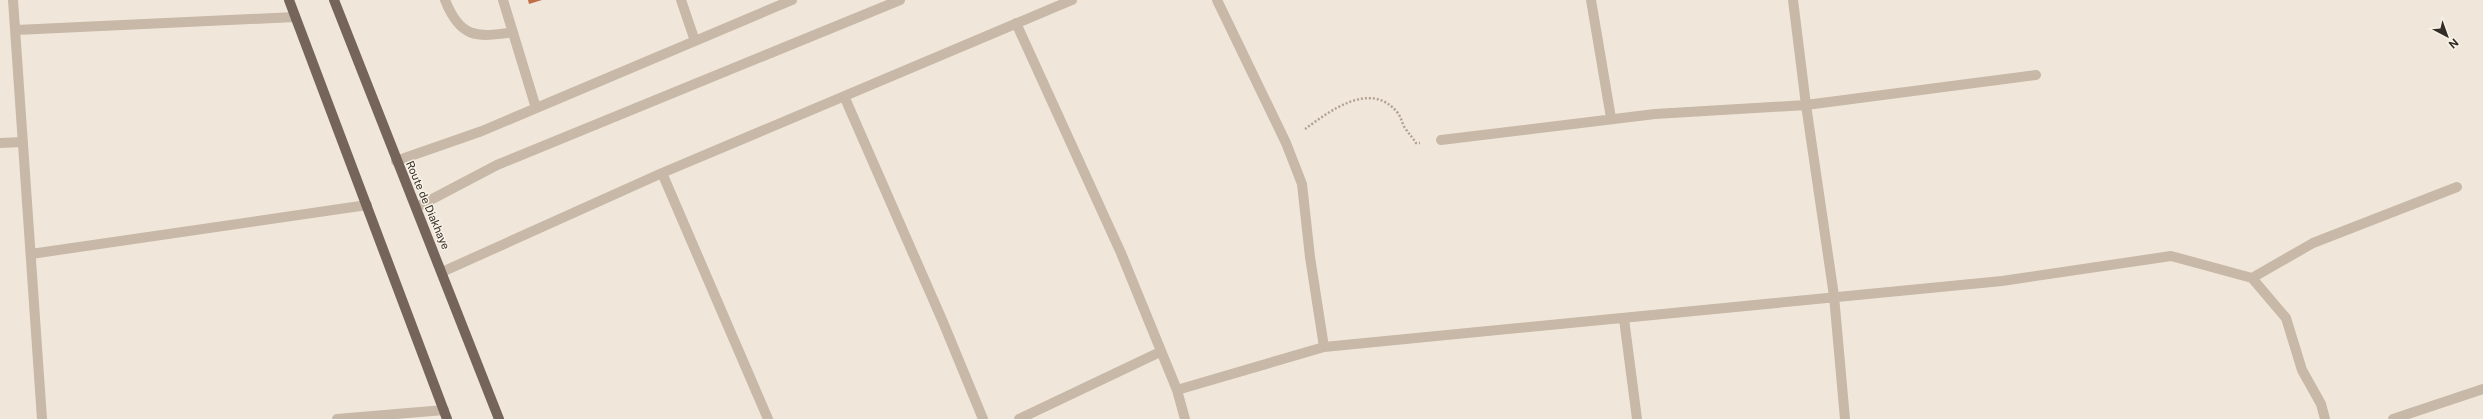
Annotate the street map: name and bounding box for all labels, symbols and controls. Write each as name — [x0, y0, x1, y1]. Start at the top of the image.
north arrow — [2427, 16, 2467, 56]
text: N — [2446, 36, 2461, 51]
street label: Route de Diakhaye — [404, 159, 452, 251]

